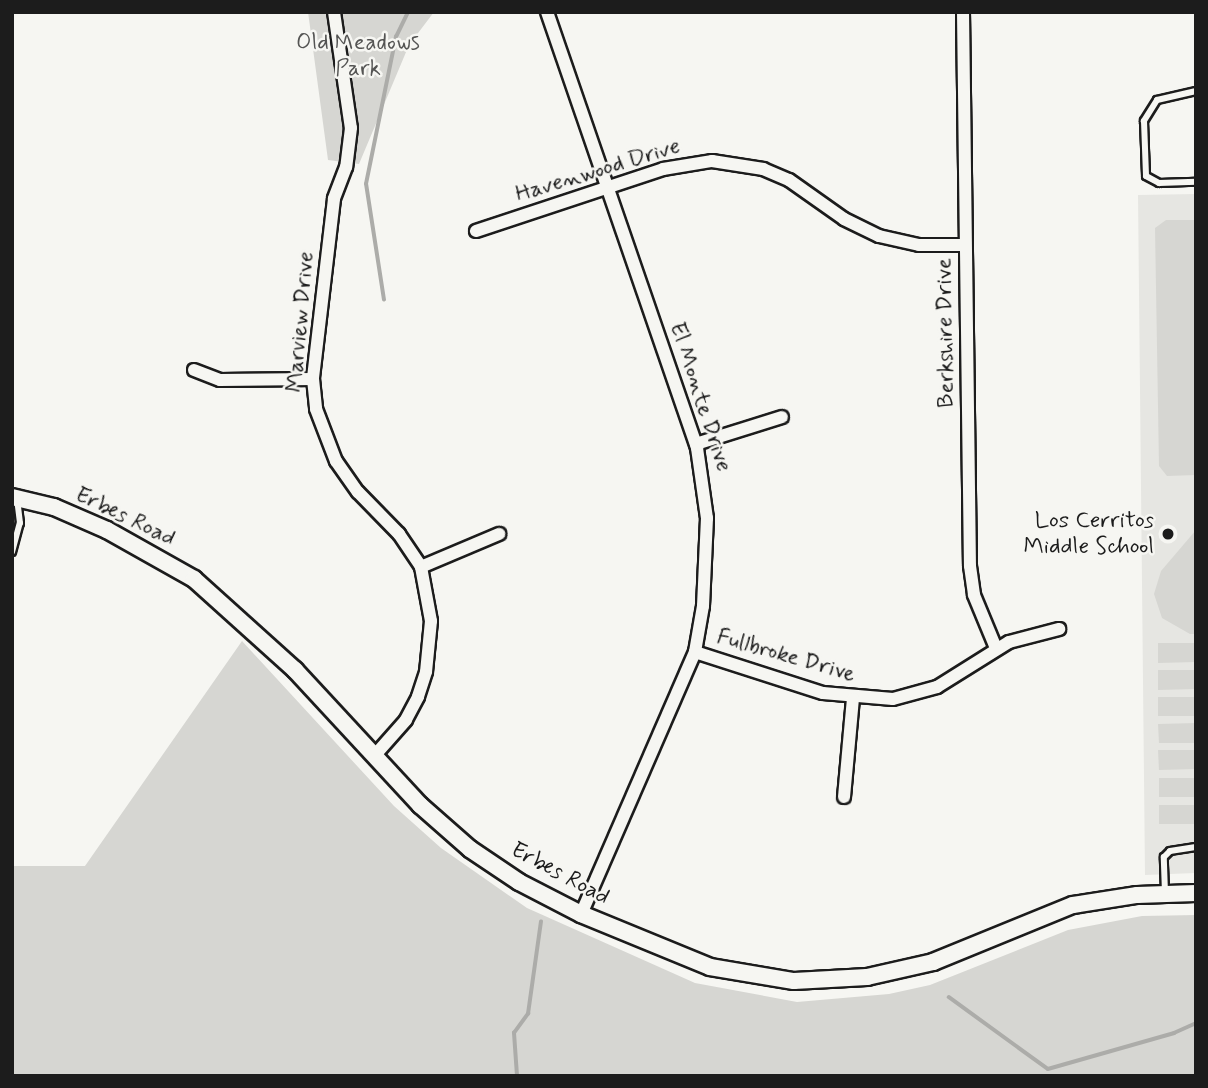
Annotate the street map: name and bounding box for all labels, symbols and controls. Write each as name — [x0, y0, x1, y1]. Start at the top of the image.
park label: Old Meadows Park — [293, 29, 423, 83]
street label: Havenwood Drive — [513, 133, 683, 209]
street label: Marview Drive — [281, 251, 321, 393]
street label: Berkshire Drive — [931, 259, 961, 407]
street label: El Monte Drive — [664, 323, 736, 471]
street label: Erbes Road — [71, 481, 179, 553]
place label: Los Cerritos Middle School — [1023, 507, 1154, 561]
marker: Los Cerritos Middle School — [1160, 526, 1176, 542]
street label: Fullbroke Drive — [714, 623, 858, 689]
street label: Erbes Road — [506, 837, 614, 911]

